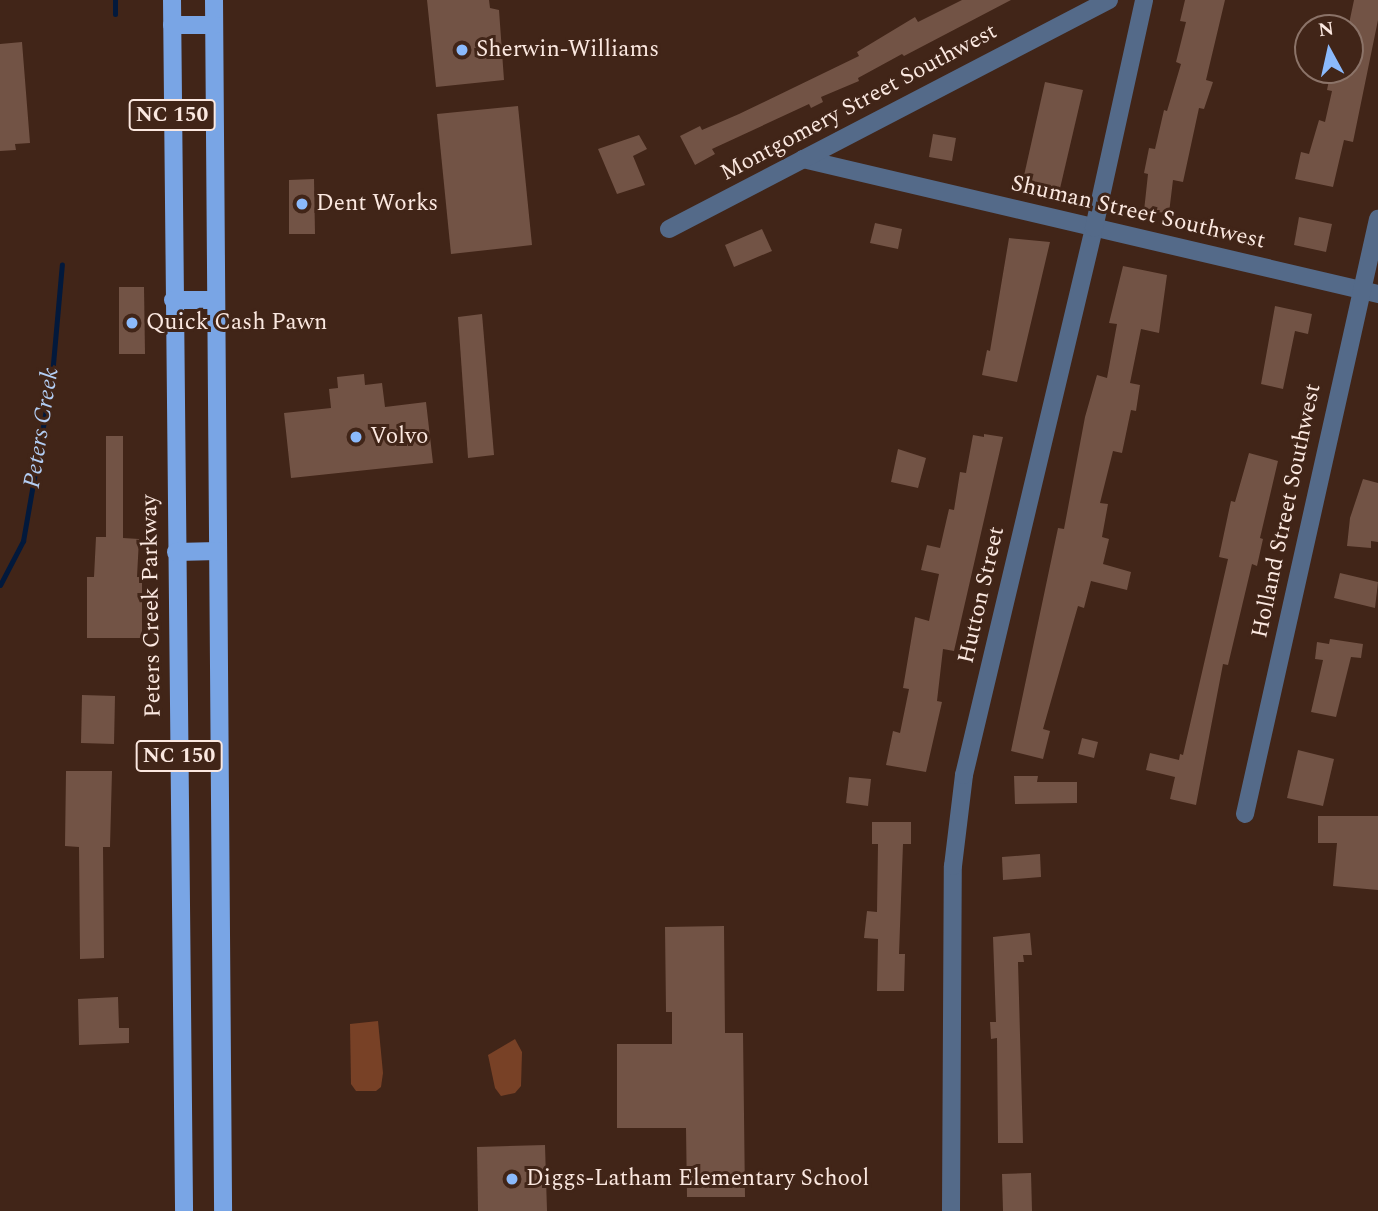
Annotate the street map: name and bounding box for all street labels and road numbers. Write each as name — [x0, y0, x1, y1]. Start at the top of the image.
street label: Montgomery Street Southwest — [716, 18, 1002, 188]
road number: NC 150 — [128, 97, 216, 132]
street label: Shuman Street Southwest — [1008, 170, 1268, 256]
street label: Holland Street Southwest — [1247, 381, 1327, 641]
street label: Peters Creek Parkway — [136, 494, 168, 718]
street label: Hutton Street — [953, 524, 1011, 666]
road number: NC 150 — [135, 738, 223, 774]

